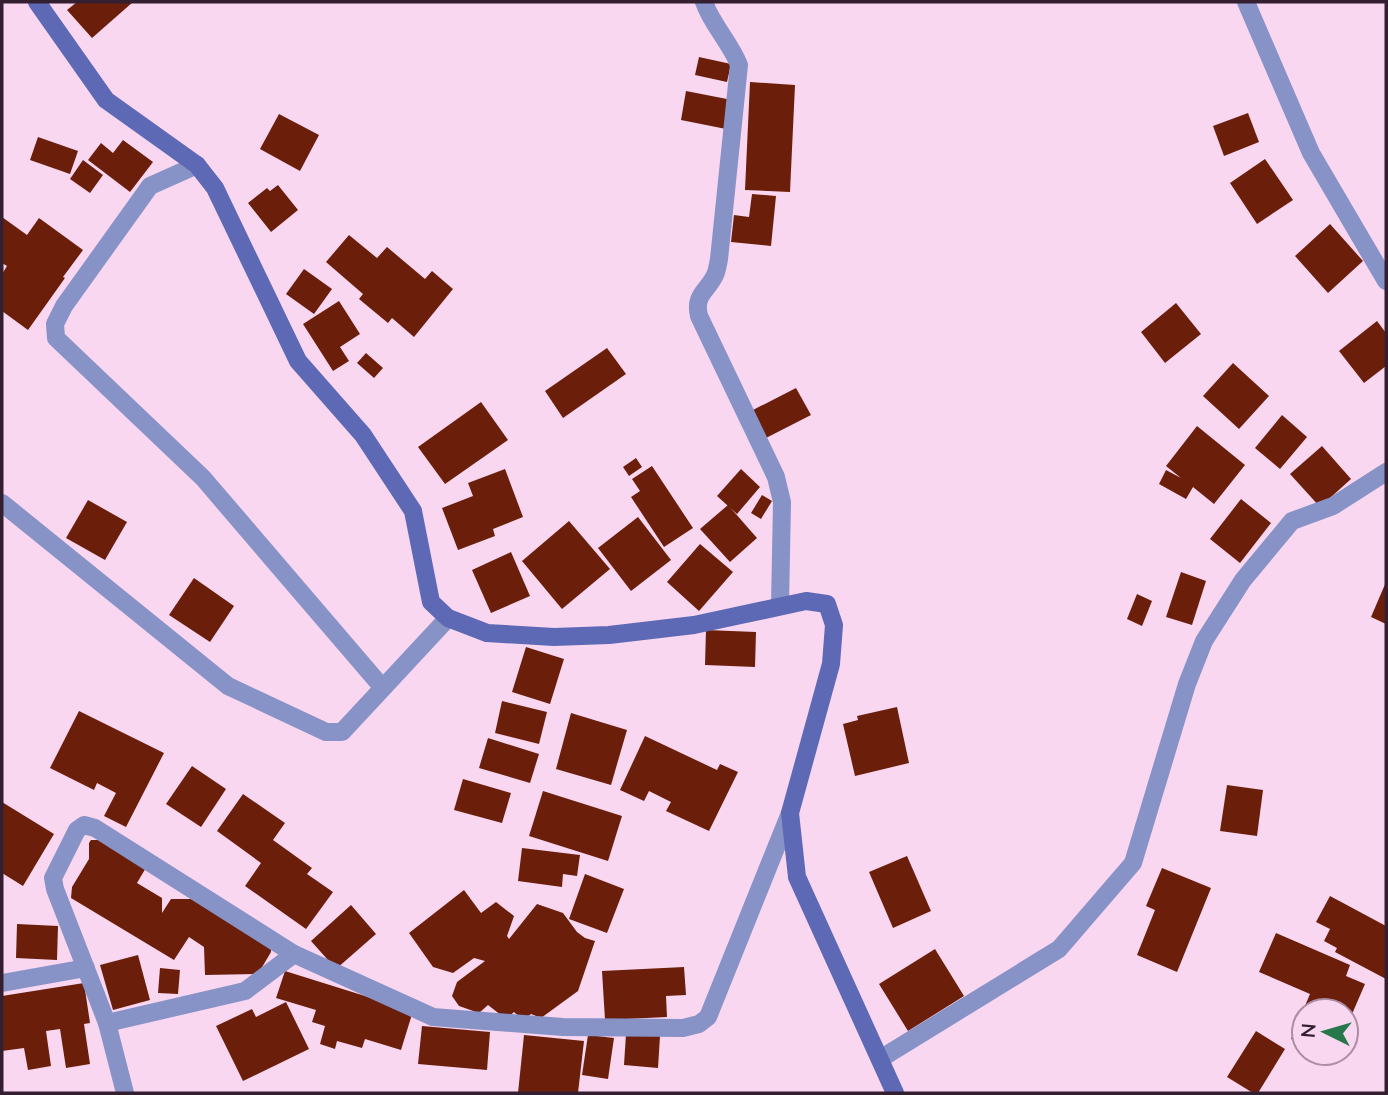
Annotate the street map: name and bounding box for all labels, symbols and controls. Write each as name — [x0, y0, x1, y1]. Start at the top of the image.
north arrow — [1290, 997, 1360, 1067]
text: N — [1295, 1022, 1320, 1039]

